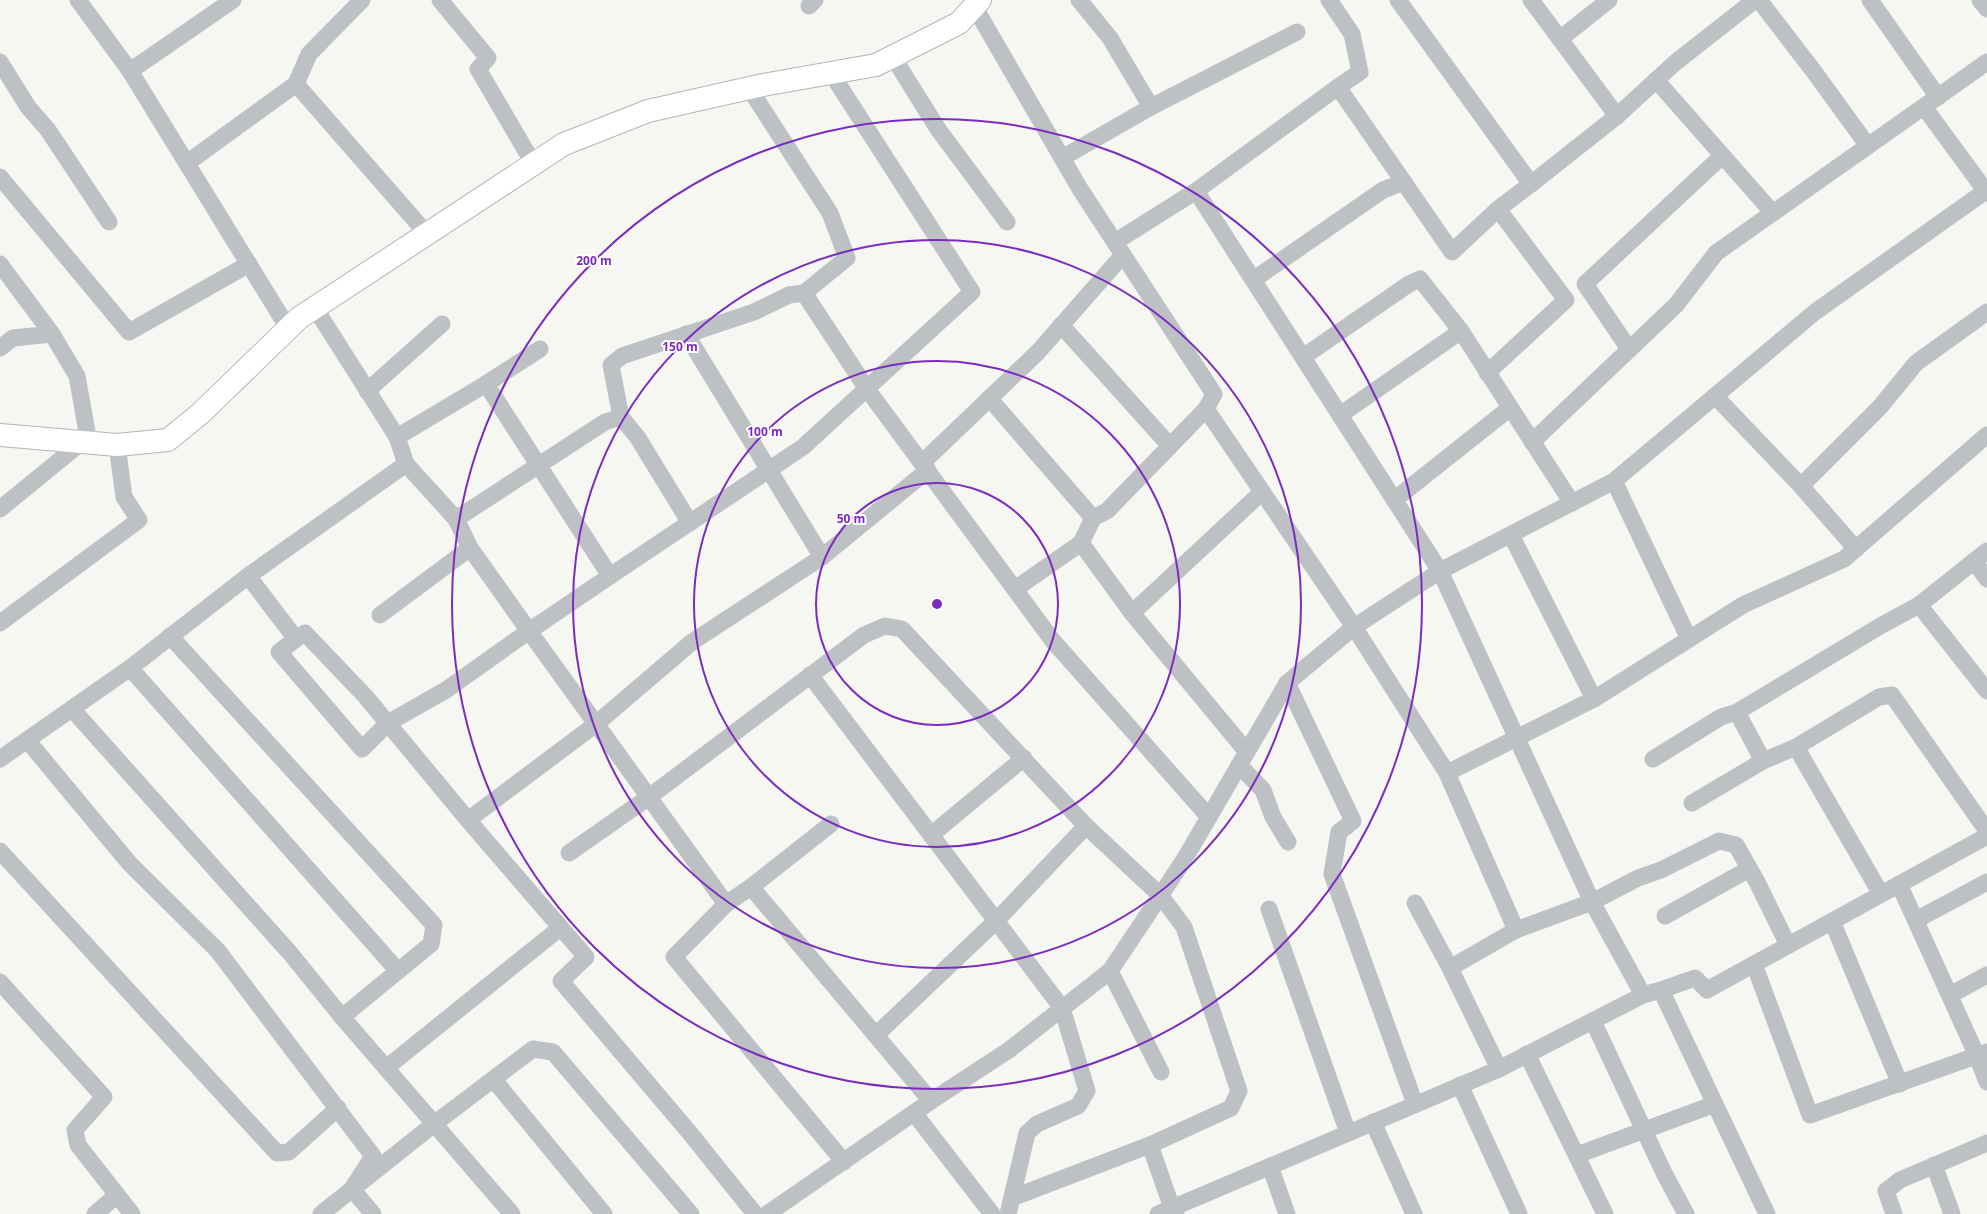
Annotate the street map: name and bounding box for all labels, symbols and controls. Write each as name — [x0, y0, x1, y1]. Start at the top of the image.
text: 200 m — [576, 252, 612, 269]
text: 150 m — [662, 338, 698, 355]
text: 100 m — [747, 423, 783, 440]
text: 50 m — [837, 510, 865, 527]
centre of rings — [930, 597, 944, 611]

